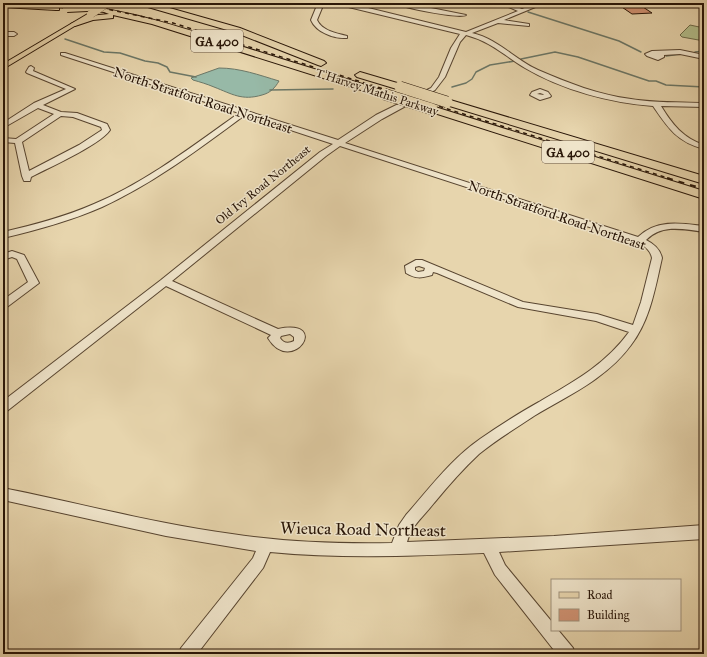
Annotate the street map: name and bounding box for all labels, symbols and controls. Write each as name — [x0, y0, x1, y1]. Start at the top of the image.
road number: GA 400 — [191, 30, 243, 52]
street label: North Stratford Road Northeast — [111, 63, 295, 137]
street label: T Harvey Mathis Parkway — [314, 66, 441, 119]
road number: GA 400 — [542, 141, 594, 163]
street label: Old Ivy Road Northeast — [213, 142, 314, 228]
street label: North Stratford Road Northeast — [466, 177, 648, 254]
street label: Wieuca Road Northeast — [280, 518, 446, 541]
legend — [551, 579, 681, 631]
text: Road — [587, 588, 613, 602]
text: Building — [587, 608, 630, 623]

